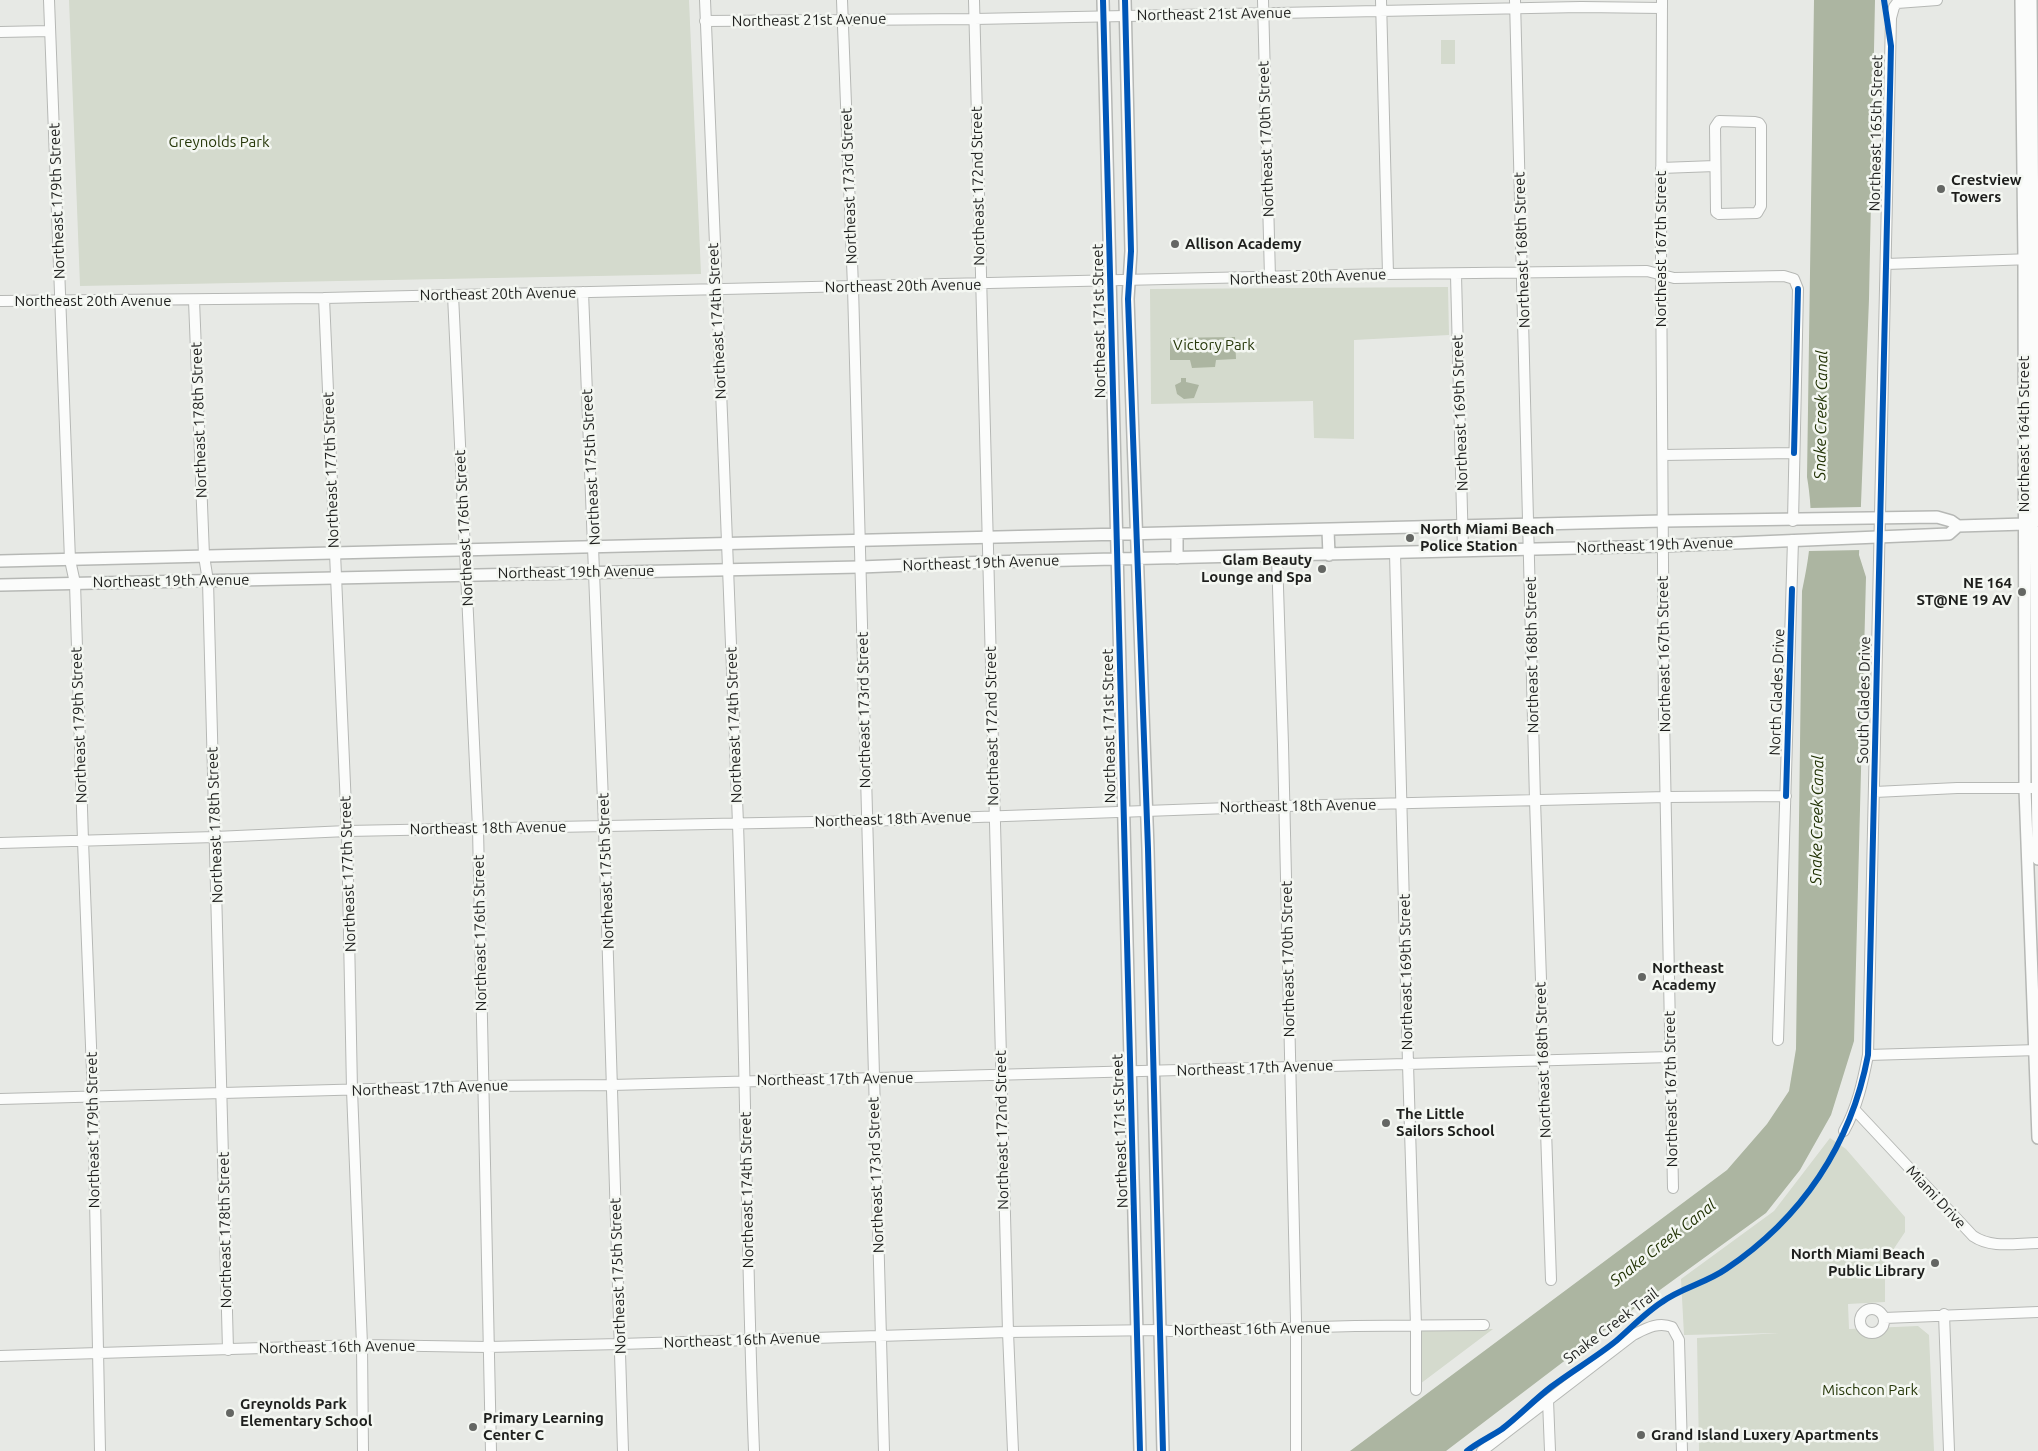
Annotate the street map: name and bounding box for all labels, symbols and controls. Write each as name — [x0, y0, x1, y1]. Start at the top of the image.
street label: Northeast 21st Avenue — [1136, 4, 1292, 24]
street label: Northeast 21st Avenue — [731, 10, 887, 30]
street label: Northeast 165th Street — [1866, 55, 1886, 211]
street label: Northeast 170th Street — [1254, 60, 1278, 218]
street label: Northeast 172nd Street — [968, 106, 988, 266]
street label: Northeast 173rd Street — [837, 107, 861, 265]
street label: Northeast 179th Street — [45, 122, 69, 280]
park label: Greynolds Park — [169, 133, 269, 151]
street label: Northeast 168th Street — [1510, 171, 1534, 329]
street label: Northeast 167th Street — [1652, 171, 1670, 327]
place label: Crestview Towers — [1951, 171, 2021, 206]
marker: Crestview Towers — [1935, 183, 1947, 195]
place label: Allison Academy — [1185, 235, 1301, 253]
marker: Allison Academy — [1169, 238, 1181, 250]
street label: Northeast 174th Street — [704, 242, 730, 400]
street label: Northeast 171st Street — [1089, 244, 1109, 398]
street label: Northeast 20th Avenue — [1229, 265, 1387, 289]
street label: Northeast 20th Avenue — [824, 276, 982, 296]
street label: Northeast 20th Avenue — [419, 284, 577, 304]
street label: Northeast 20th Avenue — [15, 292, 171, 310]
street label: Northeast 169th Street — [1448, 334, 1472, 492]
park label: Victory Park — [1173, 336, 1255, 354]
street label: Northeast 178th Street — [187, 341, 211, 499]
water label: Snake Creek Canal — [1810, 350, 1832, 480]
street label: Northeast 164th Street — [2015, 356, 2033, 512]
street label: Northeast 175th Street — [578, 388, 604, 546]
street label: Northeast 177th Street — [319, 391, 343, 549]
street label: Northeast 176th Street — [451, 449, 477, 607]
place label: North Miami Beach Police Station — [1420, 520, 1554, 555]
marker: North Miami Beach Police Station — [1404, 532, 1416, 544]
street label: Northeast 19th Avenue — [1576, 533, 1734, 557]
street label: Northeast 19th Avenue — [902, 551, 1060, 575]
place label: Glam Beauty Lounge and Spa — [1201, 551, 1312, 586]
street label: Northeast 19th Avenue — [497, 562, 655, 582]
marker: Glam Beauty Lounge and Spa — [1316, 563, 1328, 575]
street label: Northeast 19th Avenue — [92, 571, 250, 591]
place label: NE 164 ST@NE 19 AV — [1916, 574, 2012, 609]
street label: Northeast 167th Street — [1654, 576, 1674, 732]
street label: Northeast 168th Street — [1522, 577, 1542, 733]
marker: NE 164 ST@NE 19 AV — [2016, 586, 2028, 598]
street label: North Glades Drive — [1766, 628, 1788, 756]
street label: Northeast 173rd Street — [854, 632, 874, 788]
street label: South Glades Drive — [1854, 636, 1874, 764]
street label: Northeast 179th Street — [67, 646, 91, 804]
street label: Northeast 174th Street — [722, 646, 746, 804]
street label: Northeast 172nd Street — [982, 646, 1002, 806]
street label: Northeast 171st Street — [1099, 649, 1119, 803]
street label: Northeast 178th Street — [203, 746, 227, 904]
water label: Snake Creek Canal — [1806, 755, 1828, 885]
street label: Northeast 175th Street — [594, 792, 618, 950]
street label: Northeast 177th Street — [336, 795, 360, 953]
street label: Northeast 18th Avenue — [1219, 796, 1377, 816]
street label: Northeast 18th Avenue — [814, 807, 972, 831]
street label: Northeast 18th Avenue — [409, 818, 567, 838]
street label: Northeast 176th Street — [470, 855, 490, 1011]
street label: Northeast 170th Street — [1278, 881, 1298, 1037]
street label: Northeast 169th Street — [1396, 894, 1416, 1050]
place label: Northeast Academy — [1652, 959, 1724, 994]
marker: Northeast Academy — [1636, 971, 1648, 983]
street label: Northeast 168th Street — [1531, 981, 1555, 1139]
street label: Northeast 167th Street — [1661, 1011, 1681, 1167]
street label: Northeast 172nd Street — [992, 1050, 1012, 1210]
street label: Northeast 179th Street — [83, 1052, 103, 1208]
street label: Northeast 171st Street — [1108, 1053, 1132, 1209]
street label: Northeast 17th Avenue — [1176, 1056, 1334, 1080]
street label: Northeast 17th Avenue — [756, 1069, 914, 1089]
street label: Northeast 17th Avenue — [351, 1076, 509, 1100]
street label: Northeast 173rd Street — [864, 1096, 888, 1254]
place label: The Little Sailors School — [1396, 1105, 1495, 1140]
street label: Northeast 174th Street — [737, 1112, 757, 1268]
marker: The Little Sailors School — [1380, 1117, 1392, 1129]
street label: Northeast 178th Street — [215, 1152, 235, 1308]
street label: Miami Drive — [1902, 1162, 1970, 1232]
water label: Snake Creek Canal — [1606, 1196, 1720, 1290]
street label: Northeast 175th Street — [606, 1197, 630, 1355]
place label: North Miami Beach Public Library — [1791, 1245, 1925, 1280]
marker: North Miami Beach Public Library — [1929, 1257, 1941, 1269]
street label: Snake Creek Trail — [1560, 1284, 1662, 1368]
street label: Northeast 16th Avenue — [1173, 1319, 1331, 1339]
street label: Northeast 16th Avenue — [663, 1328, 821, 1352]
street label: Northeast 16th Avenue — [258, 1337, 416, 1357]
park label: Mischcon Park — [1822, 1381, 1918, 1399]
place label: Greynolds Park Elementary School — [240, 1395, 372, 1430]
marker: Greynolds Park Elementary School — [224, 1407, 236, 1419]
place label: Primary Learning Center C — [483, 1409, 604, 1444]
marker: Primary Learning Center C — [467, 1421, 479, 1433]
place label: Grand Island Luxery Apartments — [1651, 1426, 1878, 1444]
marker: Grand Island Luxery Apartments — [1635, 1429, 1647, 1441]

